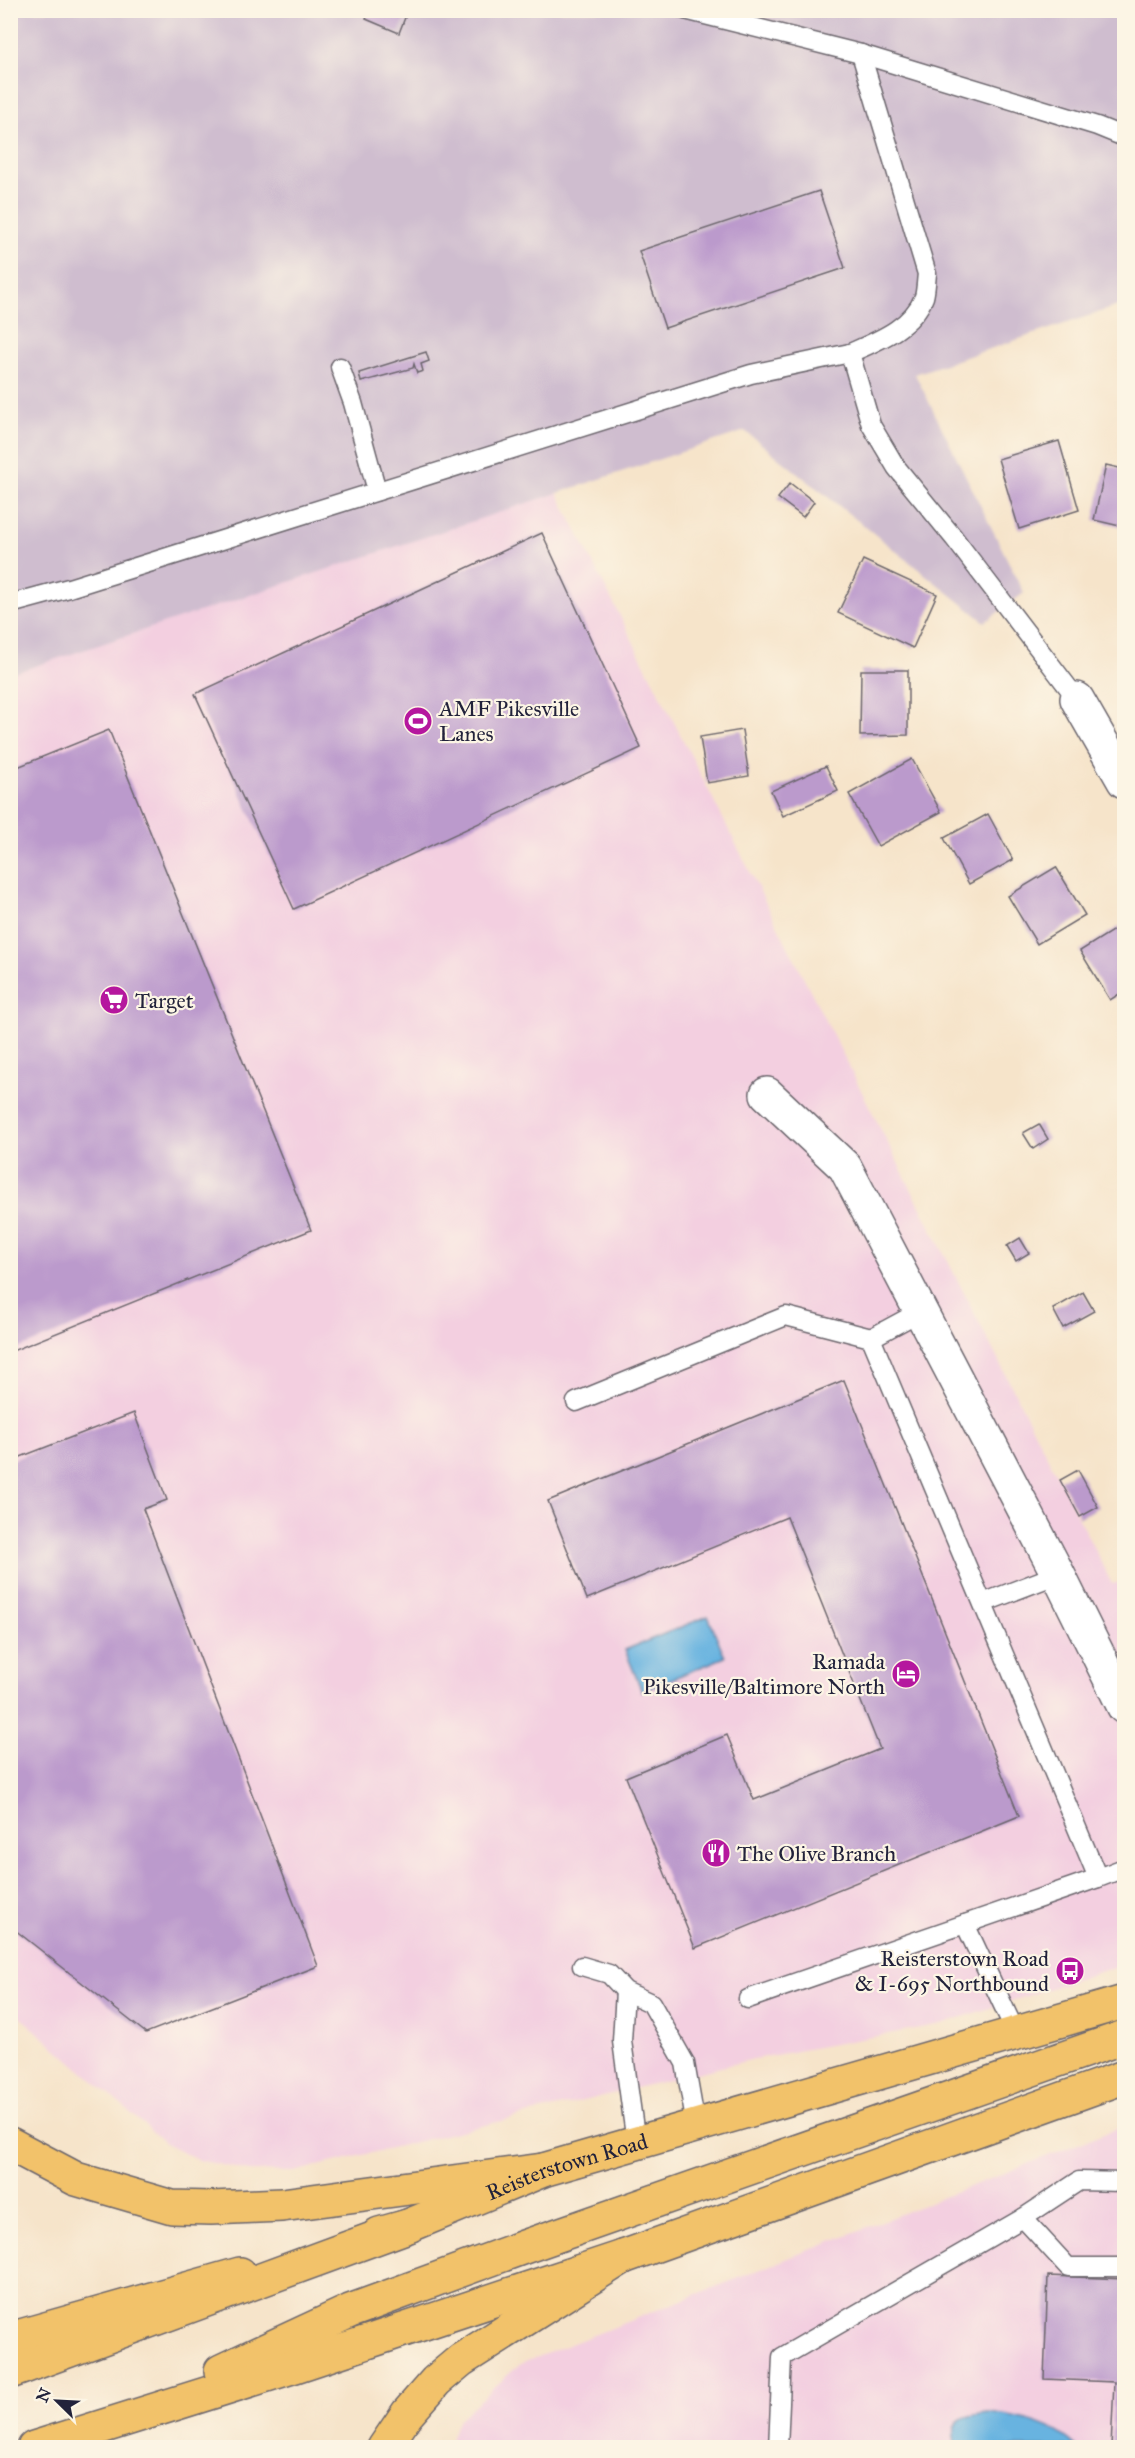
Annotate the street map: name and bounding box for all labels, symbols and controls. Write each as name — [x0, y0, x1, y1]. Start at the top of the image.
place label: AMF Pikesville Lanes — [438, 695, 579, 747]
sports icon: AMF Pikesville Lanes — [402, 705, 434, 737]
supermarket icon: Target — [98, 984, 130, 1016]
place label: Target — [135, 987, 194, 1014]
place label: Ramada Pikesville/Baltimore North — [643, 1648, 886, 1700]
hotel icon: Ramada Pikesville/Baltimore North — [890, 1658, 922, 1690]
restaurant icon: The Olive Branch — [700, 1837, 732, 1869]
place label: The Olive Branch — [737, 1840, 896, 1867]
place label: Reisterstown Road & I-695 Northbound — [855, 1945, 1049, 1997]
bus stop icon: Reisterstown Road & I-695 Northbound — [1054, 1955, 1086, 1987]
street label: Reisterstown Road — [482, 2127, 651, 2206]
north arrow — [27, 2371, 87, 2431]
text: N — [32, 2385, 55, 2405]

